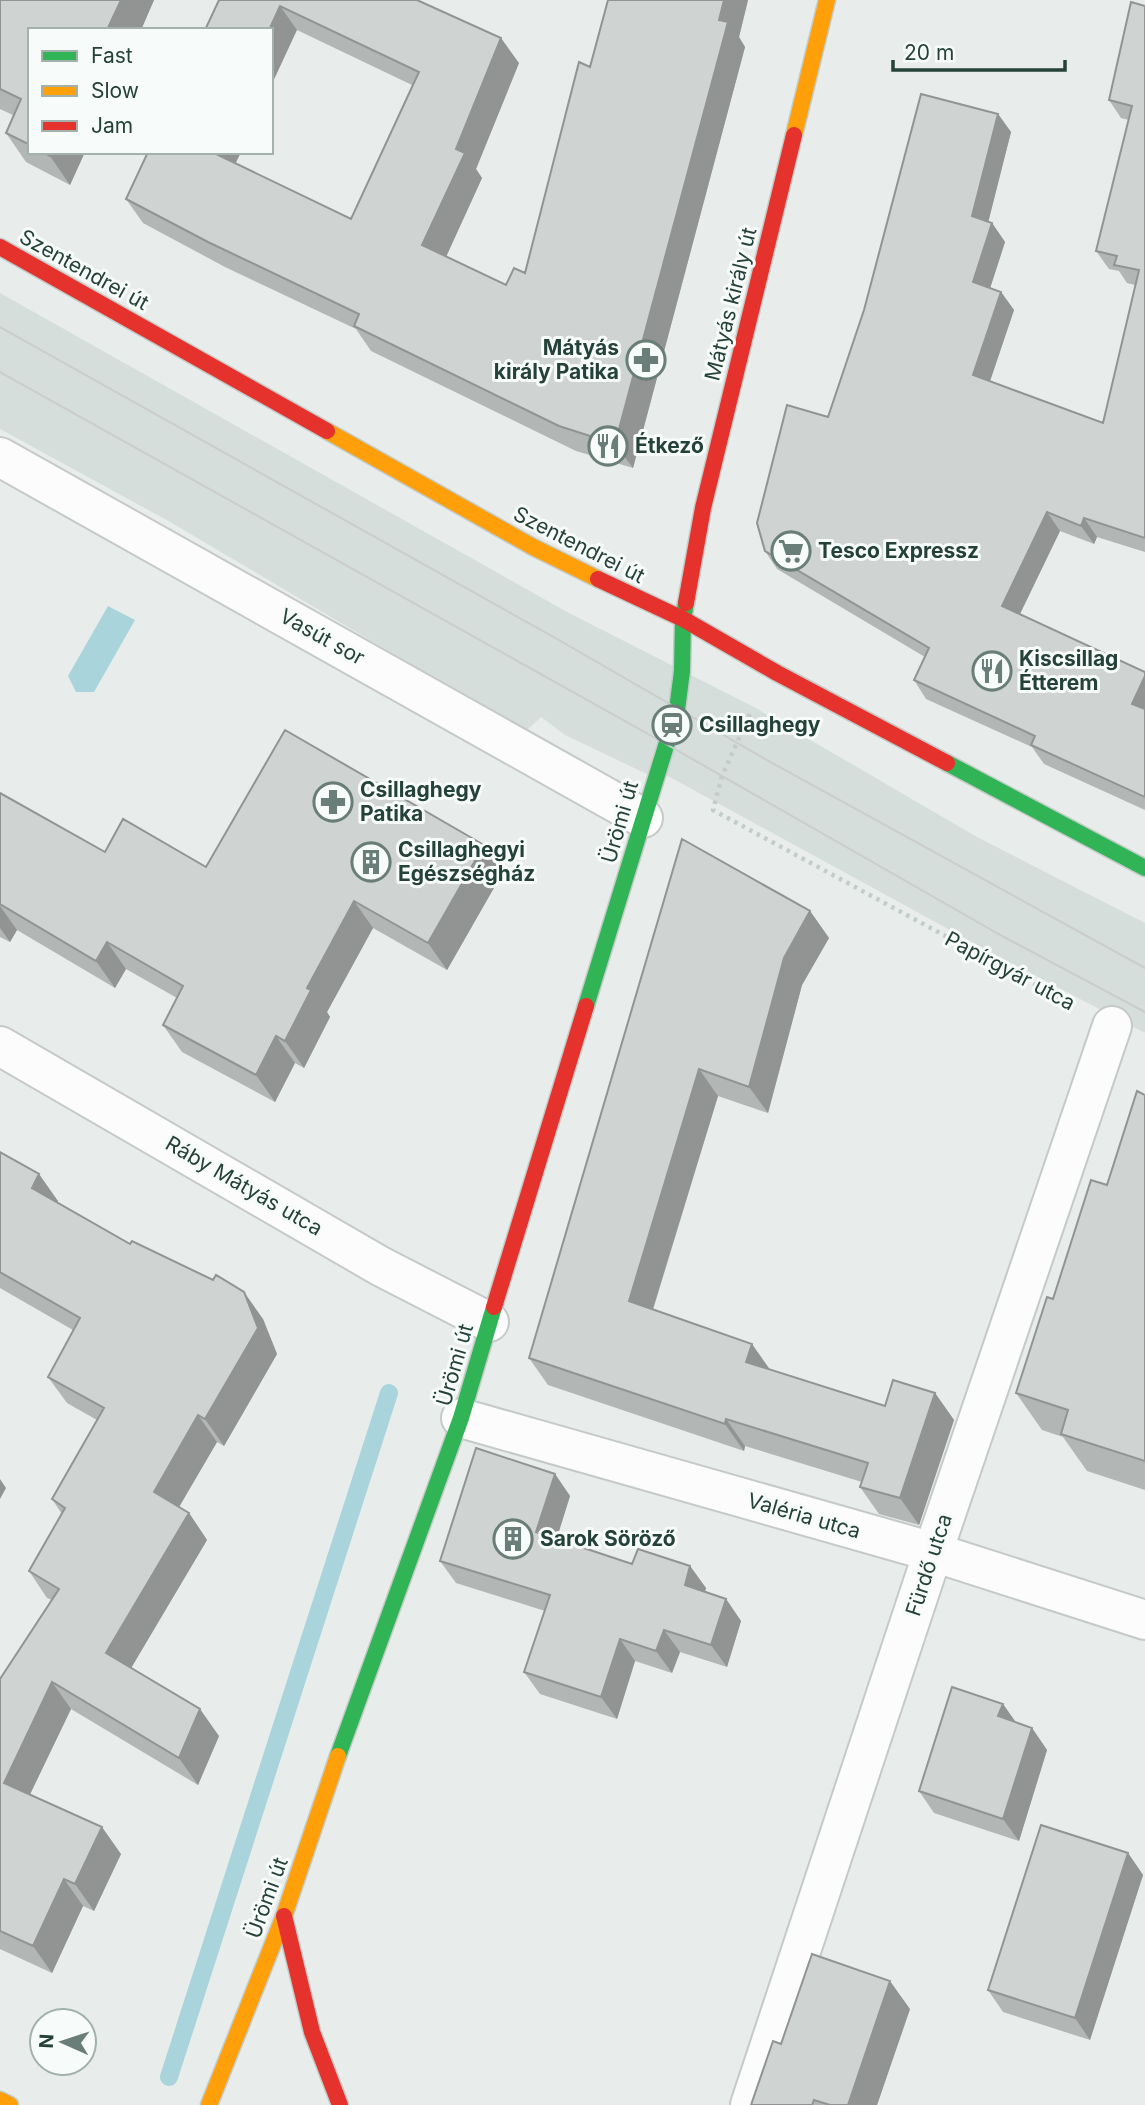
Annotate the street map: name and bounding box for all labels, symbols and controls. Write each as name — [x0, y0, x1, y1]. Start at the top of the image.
legend — [28, 28, 273, 154]
scale bar — [893, 28, 1064, 72]
text: 20 m — [904, 40, 954, 65]
text: Fast — [91, 43, 133, 68]
text: Slow — [91, 78, 139, 103]
text: Jam — [91, 113, 133, 138]
street label: Szentendrei út — [15, 224, 153, 315]
street label: Mátyás király út — [699, 225, 762, 383]
place label: Mátyás király Patika — [494, 335, 619, 384]
pharmacy icon: Mátyás király Patika — [625, 339, 667, 381]
restaurant icon: Étkező — [587, 425, 629, 467]
place label: Étkező — [635, 432, 704, 458]
street label: Szentendrei út — [510, 501, 649, 588]
supermarket icon: Tesco Expressz — [770, 530, 812, 572]
place label: Tesco Expressz — [818, 538, 979, 563]
street label: Vasút sor — [275, 603, 369, 670]
place label: Kiscsillag Étterem — [1019, 646, 1118, 695]
restaurant icon: Kiscsillag Étterem — [971, 650, 1013, 692]
station icon: Csillaghegy — [651, 704, 693, 746]
place label: Csillaghegy — [699, 712, 821, 737]
place label: Csillaghegy Patika — [360, 777, 482, 826]
street label: Ürömi út — [595, 777, 643, 866]
pharmacy icon: Csillaghegy Patika — [312, 781, 354, 823]
place label: Csillaghegyi Egészségház — [398, 837, 535, 886]
building icon: Csillaghegyi Egészségház — [350, 841, 392, 883]
street label: Papírgyár utca — [941, 926, 1080, 1015]
street label: Ráby Mátyás utca — [161, 1130, 327, 1241]
street label: Ürömi út — [430, 1320, 478, 1409]
street label: Valéria utca — [745, 1487, 864, 1544]
street label: Fürdő utca — [900, 1511, 957, 1619]
building icon: Sarok Söröző — [492, 1518, 534, 1560]
place label: Sarok Söröző — [540, 1526, 676, 1551]
street label: Ürömi út — [239, 1853, 293, 1942]
north arrow — [28, 2007, 98, 2077]
text: N — [35, 2033, 58, 2049]

